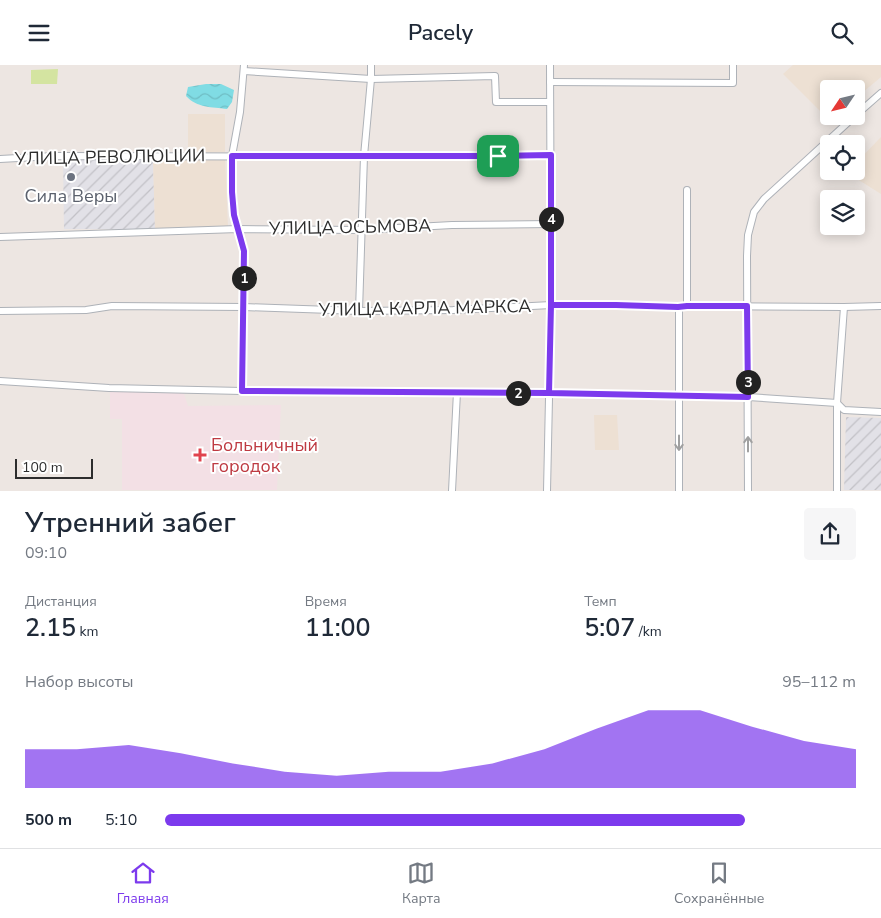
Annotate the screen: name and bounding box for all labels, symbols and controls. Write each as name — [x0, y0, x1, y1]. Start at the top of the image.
text: Pacely — [408, 18, 473, 48]
icon: menu — [25, 19, 53, 47]
icon: search — [828, 19, 856, 47]
north arrow — [820, 80, 865, 125]
map controls — [820, 80, 865, 235]
pin — [477, 135, 519, 177]
button: locate — [820, 135, 865, 180]
icon: arrive — [484, 142, 512, 170]
street label: УЛИЦА РЕВОЛЮЦИИ — [14, 143, 205, 171]
marker: Сила Веры — [65, 171, 77, 183]
place label: Сила Веры — [24, 184, 118, 208]
button: layers — [820, 190, 865, 235]
pin: 4 — [538, 207, 564, 231]
text: 4 — [547, 210, 556, 229]
street label: УЛИЦА ОСЬМОВА — [268, 214, 431, 240]
pin: 1 — [232, 265, 256, 291]
text: 1 — [240, 269, 249, 288]
street label: УЛИЦА КАРЛА МАРКСА — [318, 294, 531, 322]
pin: 3 — [736, 369, 760, 395]
text: 3 — [744, 373, 753, 392]
pin: 2 — [506, 381, 530, 405]
text: 2 — [514, 384, 523, 403]
place label: Больничный городок — [211, 433, 318, 478]
one-way arrow — [674, 434, 684, 451]
one-way arrow — [743, 436, 753, 452]
marker: Больничный городок — [193, 448, 207, 462]
scale bar — [15, 455, 92, 479]
text: 100 m — [22, 458, 63, 477]
text: Утренний забег — [25, 504, 236, 542]
button: share — [804, 508, 856, 560]
text: 09:10 — [25, 542, 67, 564]
text: Дистанция — [25, 592, 97, 611]
text: Время — [305, 592, 347, 611]
text: Темп — [584, 592, 617, 611]
text: 2.15 — [25, 611, 76, 645]
text: 11:00 — [305, 611, 371, 645]
text: 5:07 — [584, 611, 635, 645]
text: km — [76, 622, 99, 641]
text: /km — [635, 622, 662, 641]
text: Набор высоты — [25, 671, 133, 693]
text: 95–112 m — [782, 671, 856, 693]
text: 500 m — [25, 809, 72, 831]
text: 5:10 — [105, 809, 137, 831]
tab: Главная — [117, 859, 169, 908]
tab: Карта — [402, 859, 441, 908]
tab: Сохранённые — [674, 859, 764, 908]

